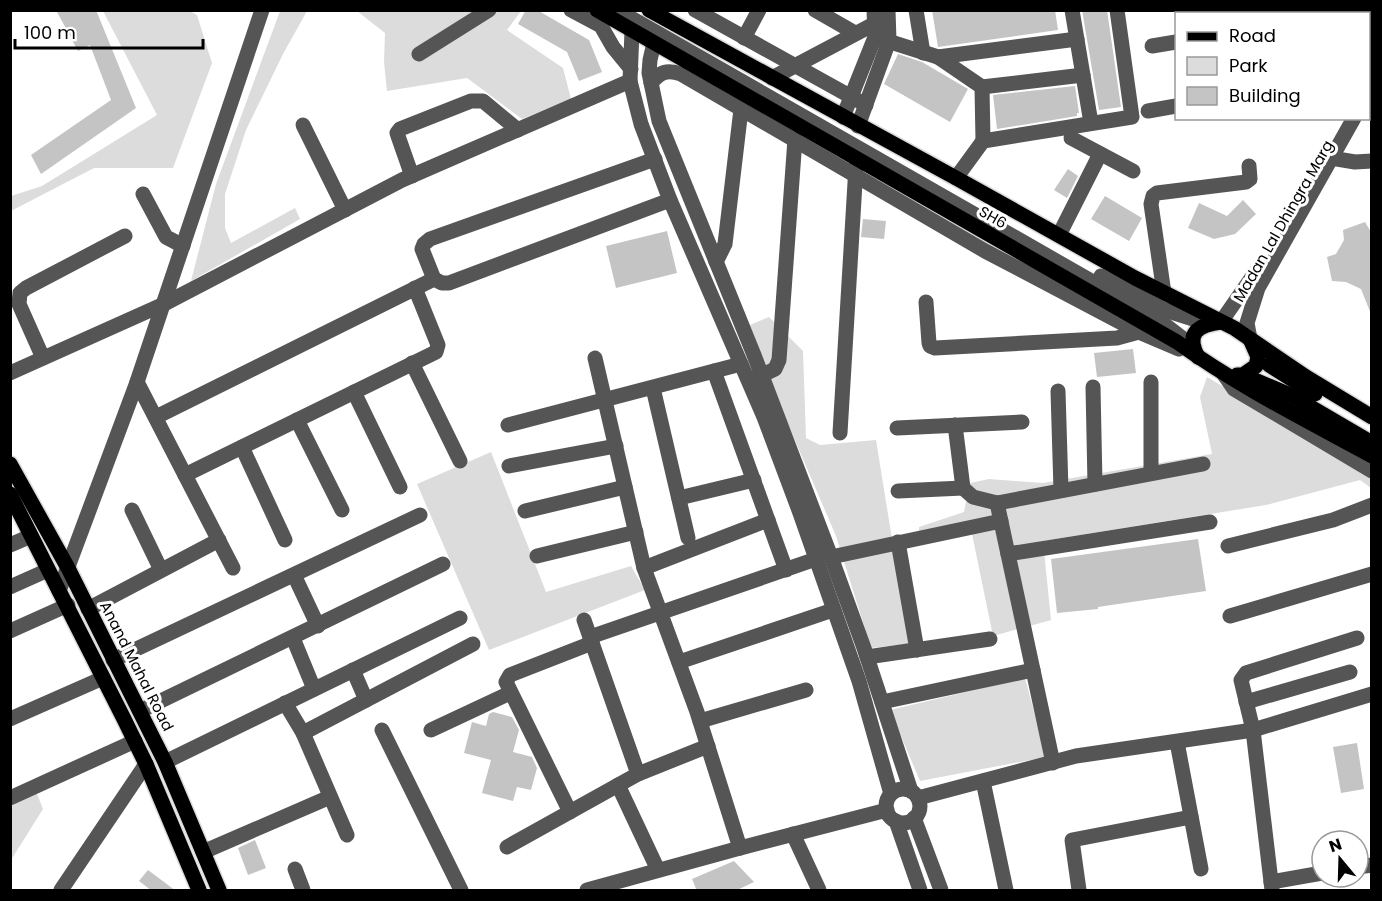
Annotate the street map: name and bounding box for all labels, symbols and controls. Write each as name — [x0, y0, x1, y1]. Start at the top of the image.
scale bar — [15, 12, 202, 50]
legend — [1175, 12, 1370, 120]
text: 100 m — [24, 20, 76, 45]
text: Road — [1229, 23, 1276, 48]
text: Park — [1229, 53, 1268, 78]
text: Building — [1229, 83, 1301, 108]
street label: Madan Lal Dhingra Marg — [1228, 136, 1338, 306]
street label: SH6 — [975, 201, 1011, 233]
street label: Anand Mahal Road — [95, 597, 179, 735]
north arrow — [1310, 829, 1370, 889]
text: N — [1326, 832, 1345, 858]

